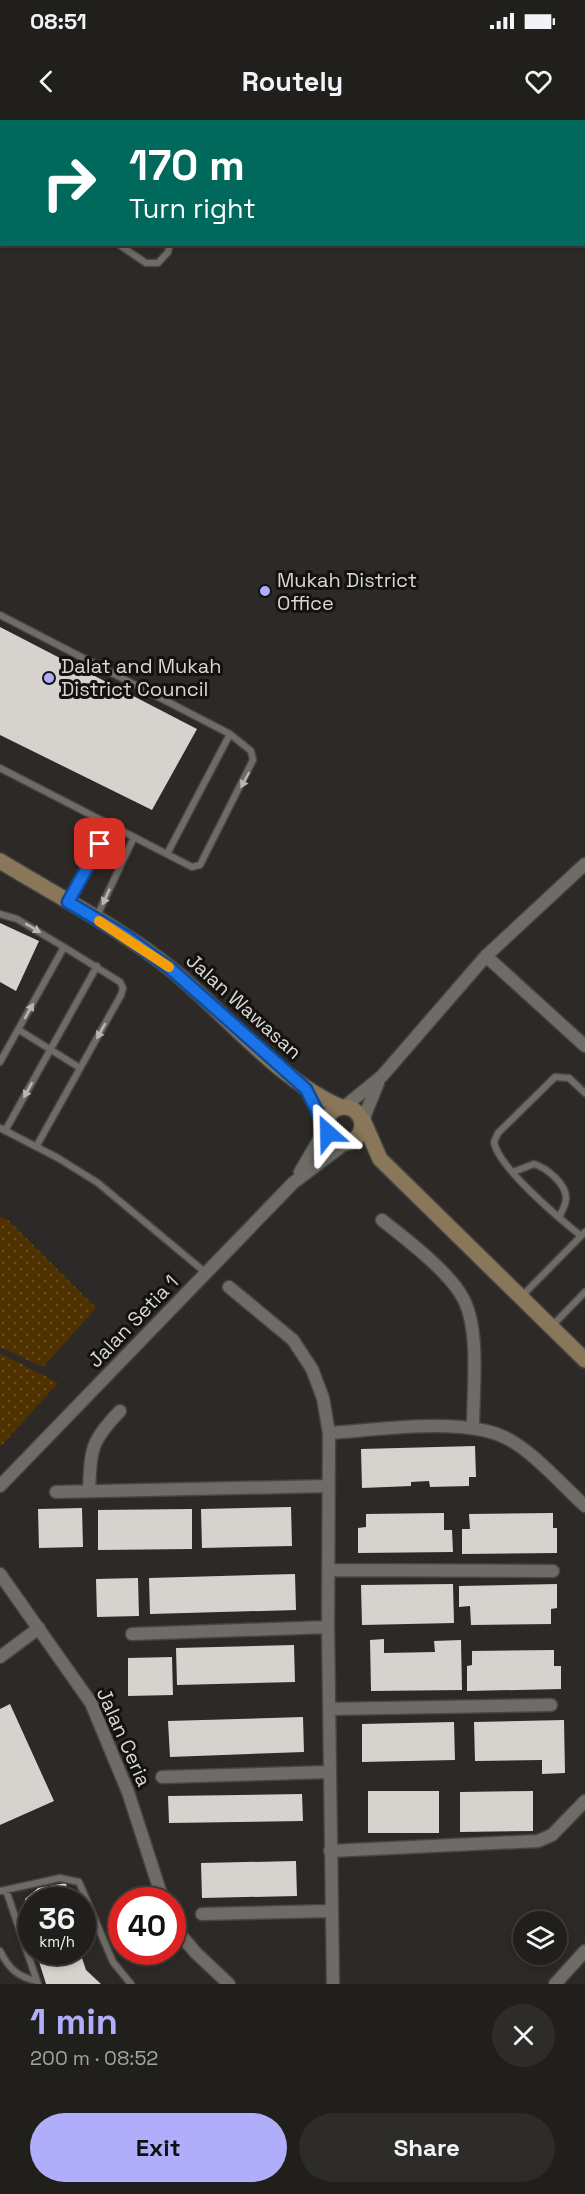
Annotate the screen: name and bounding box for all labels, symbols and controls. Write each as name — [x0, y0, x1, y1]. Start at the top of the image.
text: 08:51 — [30, 7, 87, 35]
text: Routely — [242, 64, 343, 99]
icon: back — [30, 65, 63, 98]
icon: heart — [522, 65, 555, 98]
text: 170 m — [129, 139, 245, 192]
icon: right — [30, 144, 108, 222]
text: Turn right — [129, 191, 256, 226]
place label: Mukah District Office — [277, 567, 417, 616]
marker: Mukah District Office — [258, 584, 272, 598]
place label: Dalat and Mukah District Council — [61, 653, 221, 702]
marker: Dalat and Mukah District Council — [42, 671, 56, 685]
one-way arrow — [240, 772, 250, 789]
pin — [74, 818, 125, 869]
icon: arrive — [83, 827, 116, 860]
one-way arrow — [101, 888, 110, 905]
one-way arrow — [25, 923, 41, 934]
street label: Jalan Wawasan — [181, 947, 307, 1065]
one-way arrow — [24, 1002, 34, 1019]
one-way arrow — [96, 1023, 106, 1040]
one-way arrow — [23, 1082, 33, 1099]
position arrow — [296, 1101, 360, 1165]
street label: Jalan Setia 1 — [82, 1269, 184, 1373]
street label: Jalan Ceria — [91, 1684, 157, 1790]
speed limit sign: 40 — [108, 1887, 186, 1965]
text: 36 — [39, 1899, 75, 1938]
map controls — [513, 1911, 567, 1965]
button: layers — [513, 1911, 567, 1965]
text: km/h — [39, 1932, 75, 1951]
text: 1 min — [30, 1999, 118, 2045]
button: close — [492, 2004, 555, 2067]
text: 200 m · 08:52 — [30, 2045, 158, 2071]
button: Exit — [30, 2113, 287, 2182]
button: Share — [299, 2113, 555, 2182]

